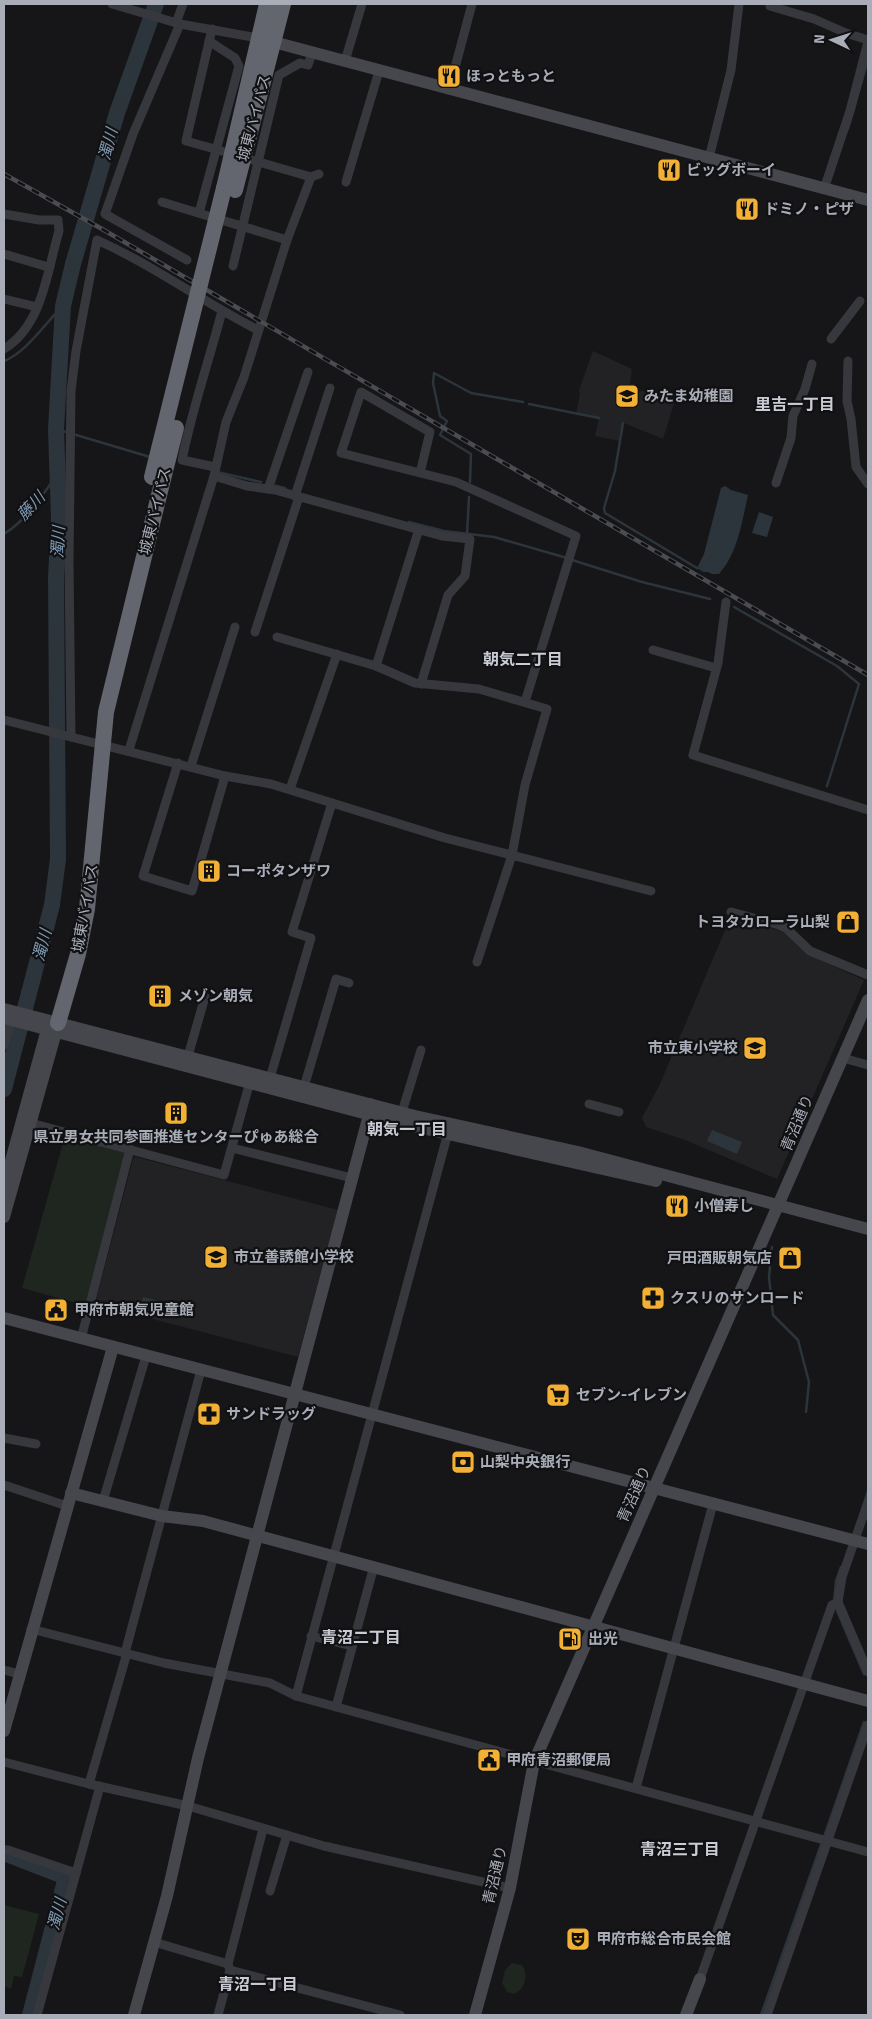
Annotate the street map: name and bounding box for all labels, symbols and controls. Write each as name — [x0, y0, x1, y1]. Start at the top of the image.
north arrow — [807, 15, 857, 65]
text: N — [811, 34, 828, 44]
restaurant icon: ほっともっと — [436, 63, 462, 89]
place label: ほっともっと — [466, 67, 556, 85]
street label: 城東バイパス — [234, 72, 274, 164]
water label: 濁川 — [95, 124, 122, 162]
restaurant icon: ビッグボーイ — [656, 157, 682, 183]
place label: ビッグボーイ — [686, 161, 776, 179]
restaurant icon: ドミノ・ピザ — [734, 196, 760, 222]
place label: ドミノ・ピザ — [764, 200, 854, 218]
school or university icon: みたま幼稚園 — [614, 383, 640, 409]
place label: みたま幼稚園 — [644, 387, 734, 405]
district label: 里吉一丁目 — [755, 395, 835, 414]
street label: 城東バイパス — [135, 465, 175, 557]
water label: 藤川 — [13, 486, 50, 524]
water label: 濁川 — [48, 524, 68, 558]
district label: 朝気二丁目 — [483, 650, 563, 669]
building icon: コーポタンザワ — [196, 858, 222, 884]
street label: 城東バイパス — [68, 862, 102, 954]
place label: コーポタンザワ — [226, 862, 331, 880]
shop icon: トヨタカローラ山梨 — [835, 909, 861, 935]
place label: トヨタカローラ山梨 — [695, 913, 830, 931]
water label: 濁川 — [29, 925, 56, 963]
building icon: メゾン朝気 — [147, 983, 173, 1009]
place label: メゾン朝気 — [178, 987, 253, 1005]
school or university icon: 市立東小学校 — [742, 1035, 768, 1061]
place label: 市立東小学校 — [648, 1039, 738, 1057]
street label: 青沼通り — [777, 1092, 817, 1154]
building icon: 県立男女共同参画推進センターぴゅあ総合 — [163, 1100, 189, 1126]
district label: 朝気一丁目 — [367, 1120, 447, 1139]
place label: 県立男女共同参画推進センターぴゅあ総合 — [33, 1128, 319, 1146]
restaurant icon: 小僧寿し — [664, 1193, 690, 1219]
place label: 小僧寿し — [694, 1197, 754, 1215]
school or university icon: 市立善誘館小学校 — [203, 1244, 229, 1270]
shop icon: 戸田酒販朝気店 — [777, 1245, 803, 1271]
place label: 市立善誘館小学校 — [234, 1248, 354, 1266]
place label: 戸田酒販朝気店 — [667, 1249, 772, 1267]
pharmacy icon: クスリのサンロード — [640, 1285, 666, 1311]
place label: クスリのサンロード — [670, 1289, 805, 1307]
public building icon: 甲府市朝気児童館 — [43, 1297, 69, 1323]
place label: 甲府市朝気児童館 — [74, 1301, 194, 1319]
supermarket icon: セブン-イレブン — [545, 1382, 571, 1408]
place label: セブン-イレブン — [576, 1386, 687, 1404]
pharmacy icon: サンドラッグ — [196, 1401, 222, 1427]
place label: サンドラッグ — [226, 1405, 316, 1423]
bank icon: 山梨中央銀行 — [450, 1449, 476, 1475]
place label: 山梨中央銀行 — [480, 1453, 570, 1471]
street label: 青沼通り — [614, 1463, 654, 1525]
fuel station icon: 出光 — [557, 1626, 583, 1652]
district label: 青沼二丁目 — [321, 1628, 401, 1647]
place label: 出光 — [588, 1630, 618, 1648]
public building icon: 甲府青沼郵便局 — [476, 1747, 502, 1773]
place label: 甲府青沼郵便局 — [506, 1751, 611, 1769]
district label: 青沼三丁目 — [640, 1840, 720, 1859]
street label: 青沼通り — [479, 1844, 511, 1906]
water label: 濁川 — [44, 1894, 71, 1932]
theatre icon: 甲府市総合市民会館 — [565, 1926, 591, 1952]
place label: 甲府市総合市民会館 — [596, 1930, 731, 1948]
district label: 青沼一丁目 — [218, 1975, 298, 1994]

